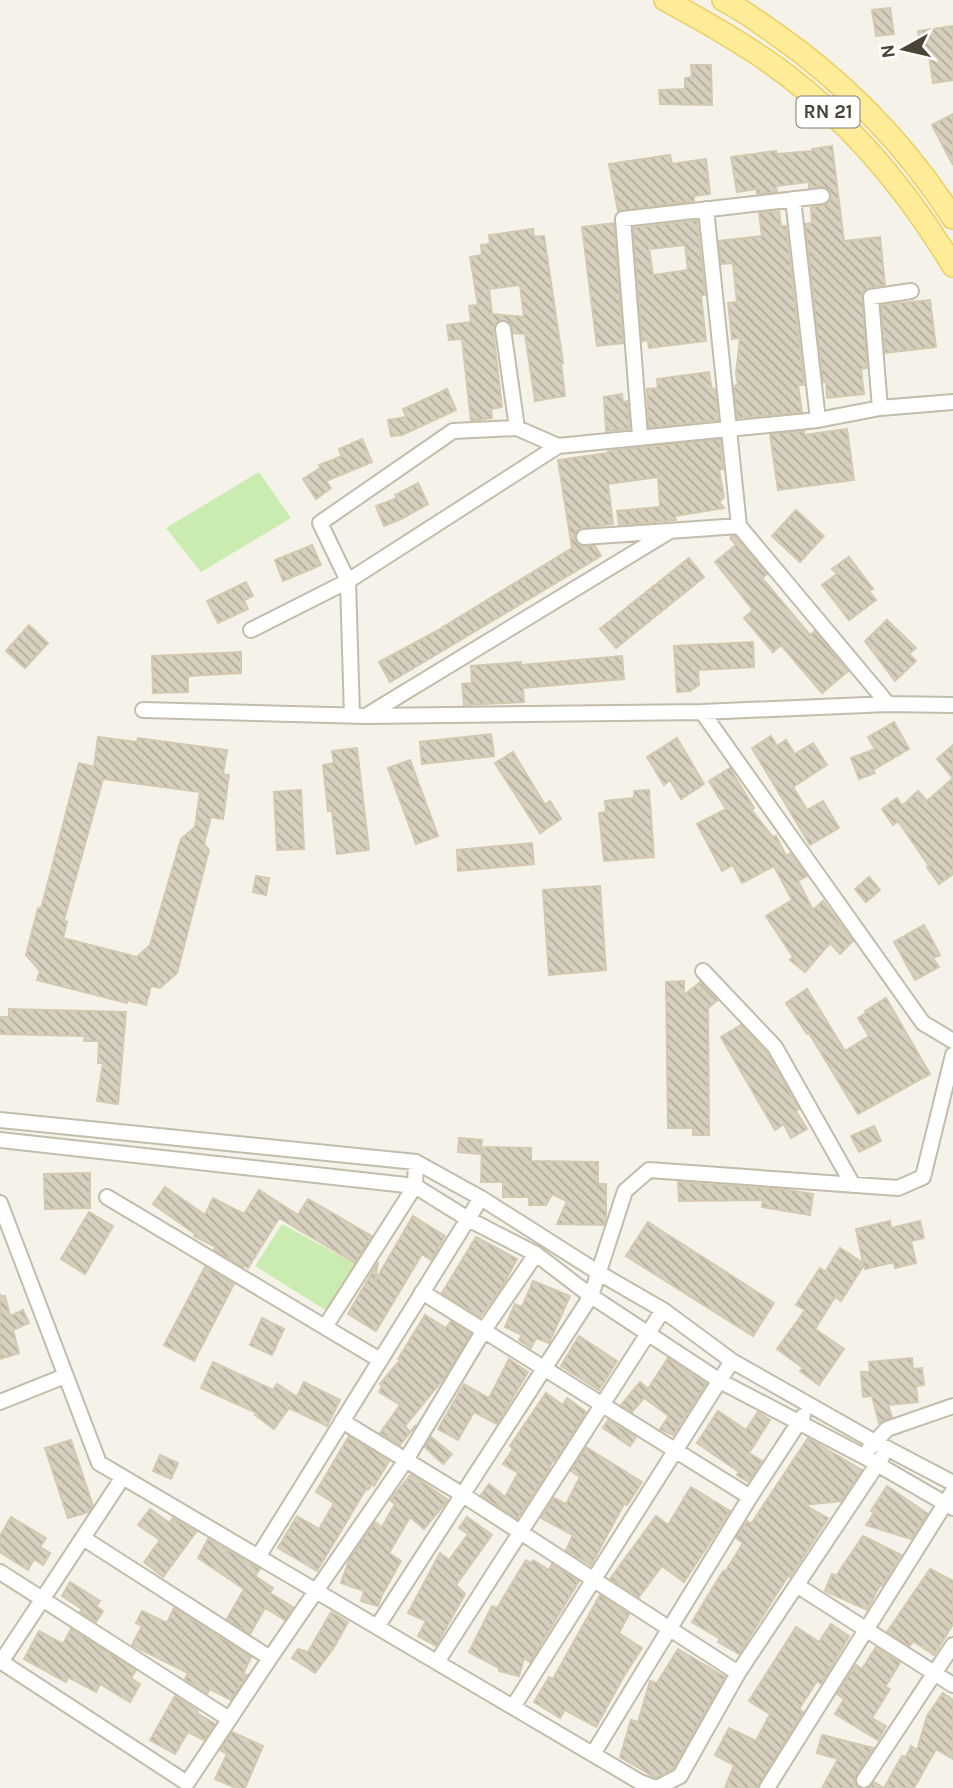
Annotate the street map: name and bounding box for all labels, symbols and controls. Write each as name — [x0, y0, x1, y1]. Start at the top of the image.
north arrow — [869, 14, 939, 84]
text: N — [876, 43, 900, 60]
road number: RN 21 — [796, 96, 860, 128]

